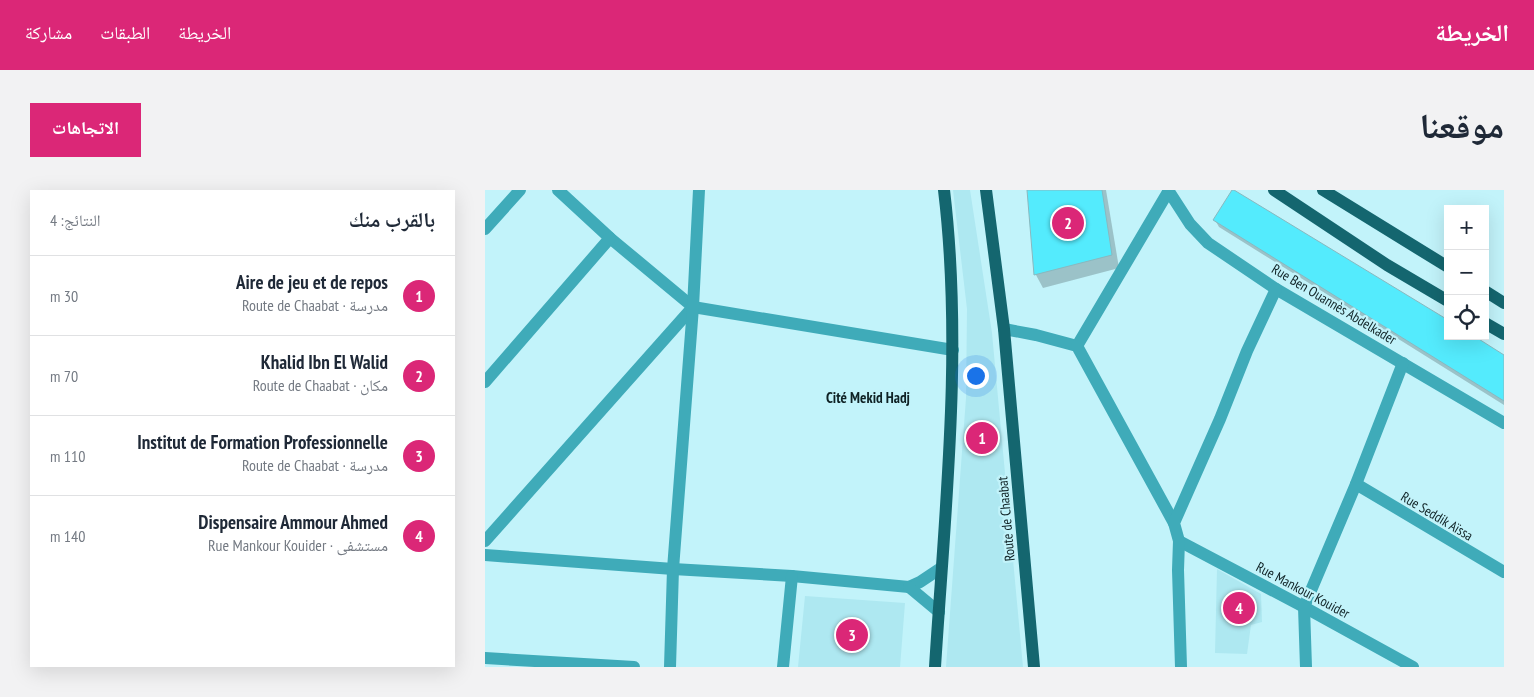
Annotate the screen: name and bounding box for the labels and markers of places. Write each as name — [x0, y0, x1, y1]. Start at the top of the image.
pin: 2 — [1052, 204, 1084, 242]
pin: 1 — [966, 419, 998, 457]
pin: 4 — [1223, 589, 1255, 627]
pin: 3 — [836, 616, 868, 654]

